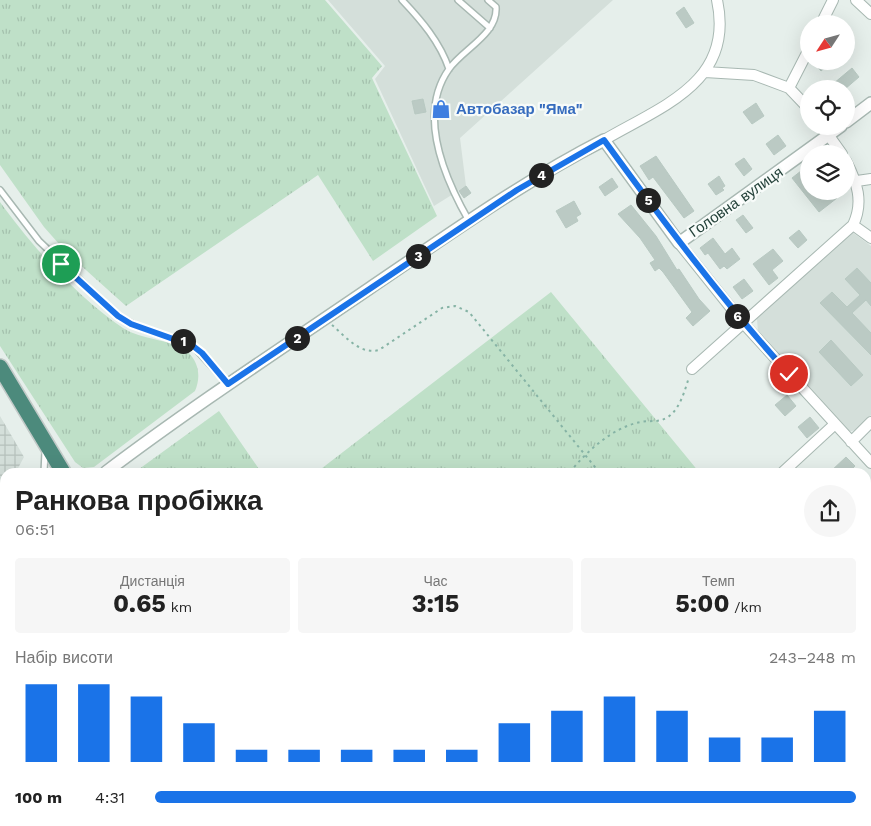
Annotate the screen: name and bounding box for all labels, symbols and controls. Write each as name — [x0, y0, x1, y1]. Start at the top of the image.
north arrow — [800, 15, 855, 70]
map controls — [800, 15, 855, 200]
button: locate — [800, 80, 855, 135]
shop icon: Автобазар "Яма" — [430, 98, 452, 120]
place label: Автобазар "Яма" — [456, 100, 583, 118]
button: layers — [800, 145, 855, 200]
pin: 4 — [528, 162, 554, 188]
street label: Головна вулиця — [685, 163, 787, 241]
text: 4 — [537, 167, 546, 183]
pin: 5 — [636, 188, 660, 212]
text: 5 — [644, 192, 653, 208]
pin — [40, 243, 82, 285]
pin: 3 — [406, 244, 430, 268]
text: 3 — [414, 248, 423, 264]
icon: arrive — [47, 250, 75, 278]
pin: 6 — [724, 304, 750, 328]
text: 6 — [733, 308, 742, 324]
pin: 2 — [284, 326, 310, 350]
pin: 1 — [170, 328, 196, 354]
text: 2 — [293, 330, 302, 346]
text: 1 — [180, 333, 187, 349]
pin — [768, 353, 810, 395]
icon: check — [775, 360, 803, 388]
text: Ранкова пробіжка — [15, 484, 263, 517]
button: share — [804, 485, 856, 537]
text: 06:51 — [15, 520, 55, 539]
text: Дистанція — [120, 573, 185, 589]
text: Час — [423, 573, 448, 589]
text: Темп — [702, 573, 735, 589]
text: 0.65 — [113, 589, 166, 618]
text: 3:15 — [412, 589, 459, 618]
text: 5:00 — [675, 589, 730, 618]
text: km — [166, 599, 192, 615]
text: /km — [730, 599, 762, 615]
text: Набір висоти — [15, 648, 113, 667]
text: 243–248 m — [769, 648, 856, 667]
text: 100 m — [15, 788, 62, 807]
text: 4:31 — [95, 788, 125, 807]

